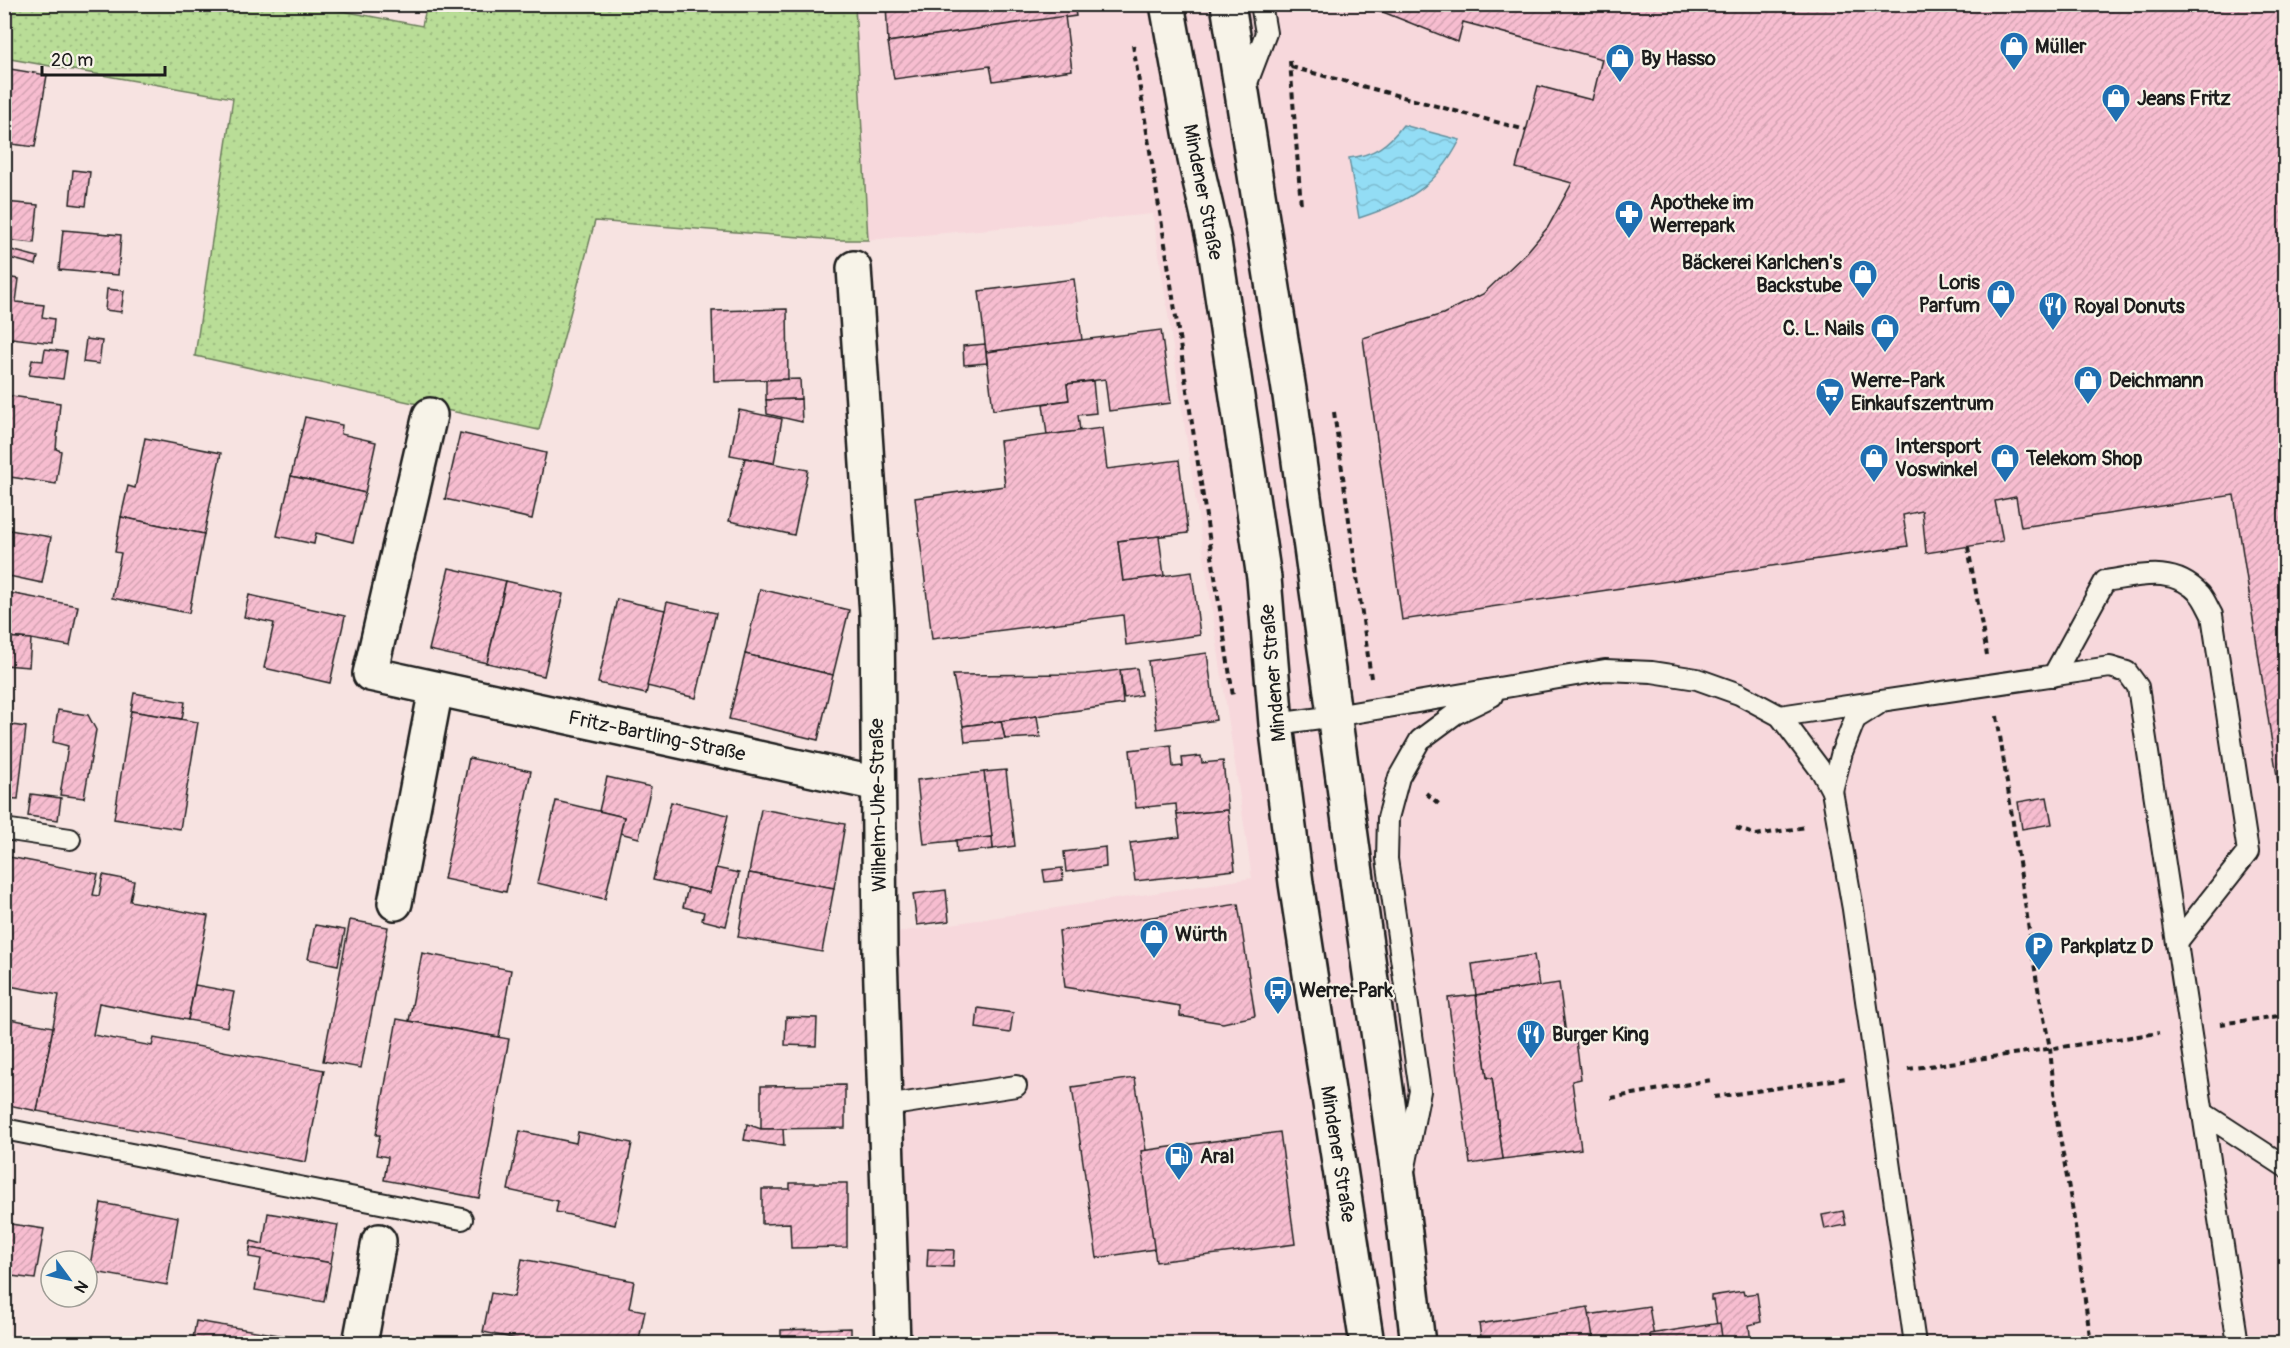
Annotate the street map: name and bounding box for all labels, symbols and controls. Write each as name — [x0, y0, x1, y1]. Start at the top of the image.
shop icon: Müller — [1998, 30, 2030, 72]
place label: Müller — [2035, 34, 2087, 59]
scale bar — [42, 39, 165, 77]
shop icon: By Hasso — [1604, 42, 1636, 84]
place label: By Hasso — [1641, 46, 1716, 71]
text: 20 m — [51, 49, 93, 72]
shop icon: Jeans Fritz — [2100, 82, 2132, 124]
place label: Jeans Fritz — [2137, 86, 2231, 111]
street label: Mindener Straße — [1178, 122, 1228, 262]
place label: Apotheke im Werrepark — [1650, 190, 1754, 238]
pharmacy icon: Apotheke im Werrepark — [1613, 198, 1645, 240]
place label: Bäckerei Karlchen's Backstube — [1682, 250, 1843, 298]
shop icon: Bäckerei Karlchen's Backstube — [1847, 258, 1879, 300]
place label: Loris Parfum — [1919, 270, 1980, 318]
shop icon: Loris Parfum — [1985, 278, 2017, 320]
restaurant icon: Royal Donuts — [2037, 290, 2069, 332]
place label: Royal Donuts — [2074, 294, 2185, 319]
shop icon: C. L. Nails — [1869, 312, 1901, 354]
place label: C. L. Nails — [1783, 316, 1864, 341]
shop icon: Deichmann — [2072, 364, 2104, 406]
place label: Werre-Park Einkaufszentrum — [1851, 368, 1994, 416]
place label: Deichmann — [2109, 368, 2204, 393]
supermarket icon: Werre-Park Einkaufszentrum — [1814, 376, 1846, 418]
place label: Intersport Voswinkel — [1895, 434, 1982, 482]
shop icon: Intersport Voswinkel — [1858, 442, 1890, 484]
shop icon: Telekom Shop — [1989, 442, 2021, 484]
place label: Telekom Shop — [2025, 446, 2143, 471]
street label: Mindener Straße — [1255, 603, 1291, 743]
street label: Fritz-Bartling-Straße — [566, 705, 748, 767]
street label: Wilhelm-Uhe-Straße — [864, 718, 892, 892]
shop icon: Würth — [1138, 918, 1170, 960]
place label: Würth — [1175, 922, 1227, 947]
parking icon: Parkplatz D — [2023, 930, 2055, 972]
place label: Parkplatz D — [2060, 934, 2154, 959]
bus stop icon: Werre-Park — [1262, 974, 1294, 1016]
place label: Werre-Park — [1299, 978, 1393, 1003]
restaurant icon: Burger King — [1515, 1018, 1547, 1060]
place label: Burger King — [1552, 1022, 1649, 1047]
street label: Mindener Straße — [1315, 1084, 1361, 1224]
fuel station icon: Aral — [1163, 1140, 1195, 1182]
place label: Aral — [1200, 1144, 1234, 1169]
north arrow — [39, 1249, 99, 1309]
text: N — [69, 1277, 92, 1297]

